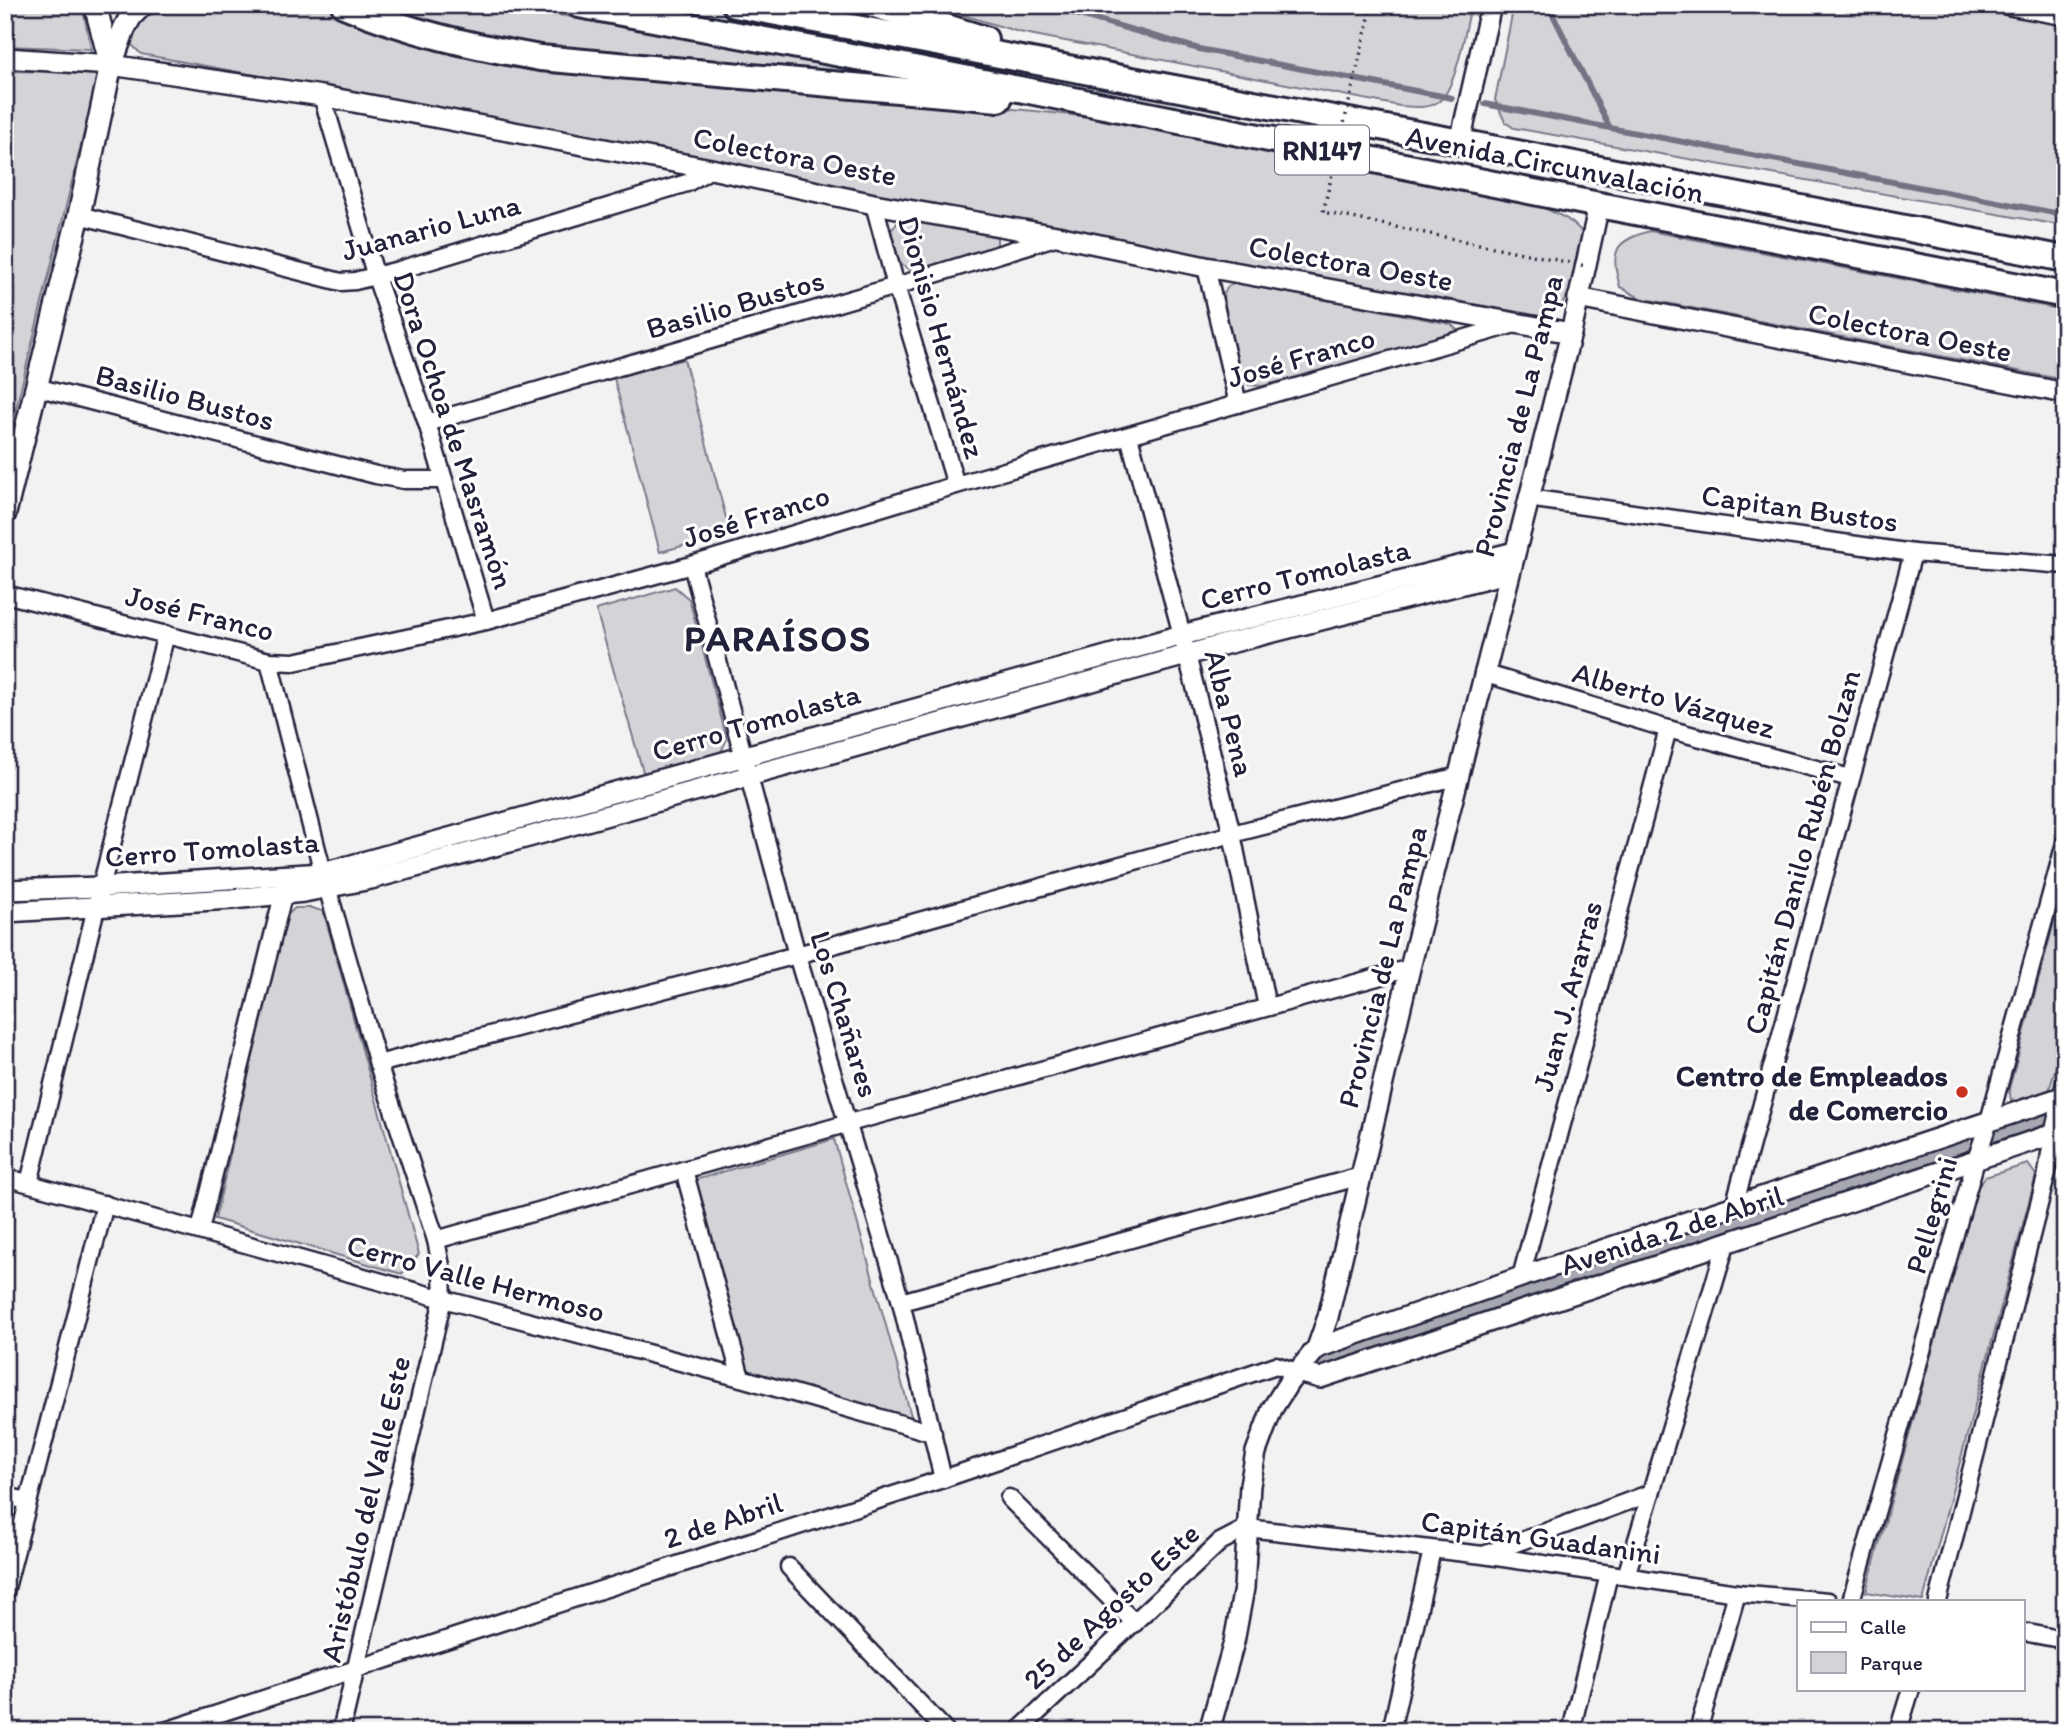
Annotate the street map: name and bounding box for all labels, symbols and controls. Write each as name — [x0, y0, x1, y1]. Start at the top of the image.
street label: Avenida Circunvalación — [1403, 117, 1707, 211]
street label: Colectora Oeste — [690, 118, 900, 194]
road number: RN147 — [1275, 125, 1369, 174]
street label: Juanario Luna — [337, 185, 525, 269]
street label: Dionisio Hernández — [890, 212, 994, 463]
street label: Colectora Oeste — [1246, 227, 1456, 299]
street label: Basilio Bustos — [642, 261, 828, 347]
street label: Dora Ochoa de Masramón — [385, 266, 523, 594]
street label: Provincia de La Pampa — [1465, 271, 1571, 561]
street label: Colectora Oeste — [1805, 294, 2015, 370]
street label: José Franco — [1223, 318, 1379, 396]
street label: Basilio Bustos — [92, 355, 278, 439]
street label: José Franco — [678, 476, 834, 556]
street label: Capitan Bustos — [1699, 476, 1901, 540]
street label: Cerro Tomolasta — [1196, 530, 1414, 618]
street label: José Franco — [122, 577, 278, 649]
district label: PARAÍSOS — [684, 616, 872, 660]
street label: Alba Pena — [1196, 646, 1264, 781]
street label: Alberto Vázquez — [1569, 653, 1779, 747]
street label: Capitán Danilo Rubén Bolzan — [1735, 665, 1869, 1039]
street label: Cerro Tomolasta — [648, 674, 865, 769]
street label: Provincia de La Pampa — [1329, 822, 1435, 1112]
street label: Cerro Tomolasta — [103, 823, 321, 875]
street label: Juan J. Ararras — [1524, 897, 1610, 1095]
street label: Los Chañares — [802, 926, 888, 1102]
place label: Centro de Empleados de Comercio — [1676, 1057, 1948, 1128]
marker: Centro de Empleados de Comercio — [1954, 1084, 1970, 1100]
street label: Pellegrini — [1897, 1152, 1965, 1278]
street label: Avenida 2 de Abril — [1556, 1176, 1789, 1283]
street label: Cerro Valle Hermoso — [343, 1226, 609, 1330]
street label: Aristóbulo del Valle Este — [312, 1352, 418, 1666]
street label: 2 de Abril — [659, 1483, 788, 1557]
street label: Capitán Guadanini — [1419, 1502, 1663, 1572]
street label: 25 de Agosto Este — [1015, 1515, 1207, 1697]
legend — [1797, 1600, 2024, 1690]
text: Calle — [1860, 1614, 1906, 1639]
text: Parque — [1860, 1650, 1923, 1675]

